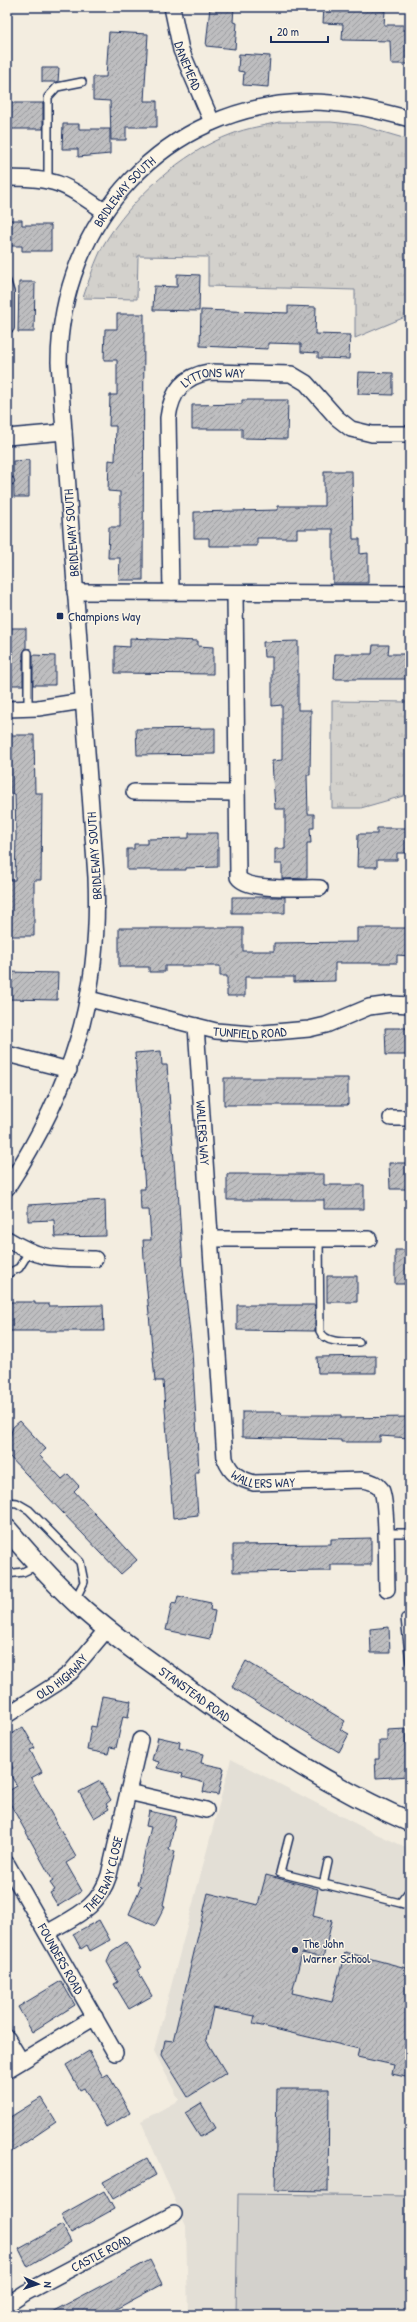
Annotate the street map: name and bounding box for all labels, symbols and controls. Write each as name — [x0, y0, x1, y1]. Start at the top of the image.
scale bar — [271, 18, 328, 44]
text: 20 m — [277, 23, 299, 40]
street label: DANEMEAD — [170, 40, 206, 94]
street label: BRIDLEWAY SOUTH — [89, 152, 159, 230]
street label: LYTTONS WAY — [176, 363, 245, 391]
street label: BRIDLEWAY SOUTH — [59, 489, 83, 577]
place label: Champions Way — [68, 607, 141, 625]
marker: Champions Way — [55, 611, 65, 621]
street label: BRIDLEWAY SOUTH — [82, 812, 106, 900]
street label: TUNFIELD ROAD — [213, 1022, 288, 1043]
street label: WALLERS WAY — [192, 1100, 214, 1166]
street label: WALLERS WAY — [227, 1465, 295, 1492]
street label: OLD HIGHWAY — [32, 1650, 92, 1704]
street label: STANSTEAD ROAD — [155, 1662, 235, 1726]
street label: THELEWAY CLOSE — [79, 1834, 127, 1917]
street label: FOUNDERS ROAD — [33, 1919, 89, 1998]
place label: The John Warner School — [303, 1934, 371, 1967]
marker: The John Warner School — [290, 1945, 300, 1955]
street label: CASTLE ROAD — [68, 2229, 134, 2276]
north arrow — [18, 2264, 58, 2304]
text: N — [41, 2281, 55, 2288]

